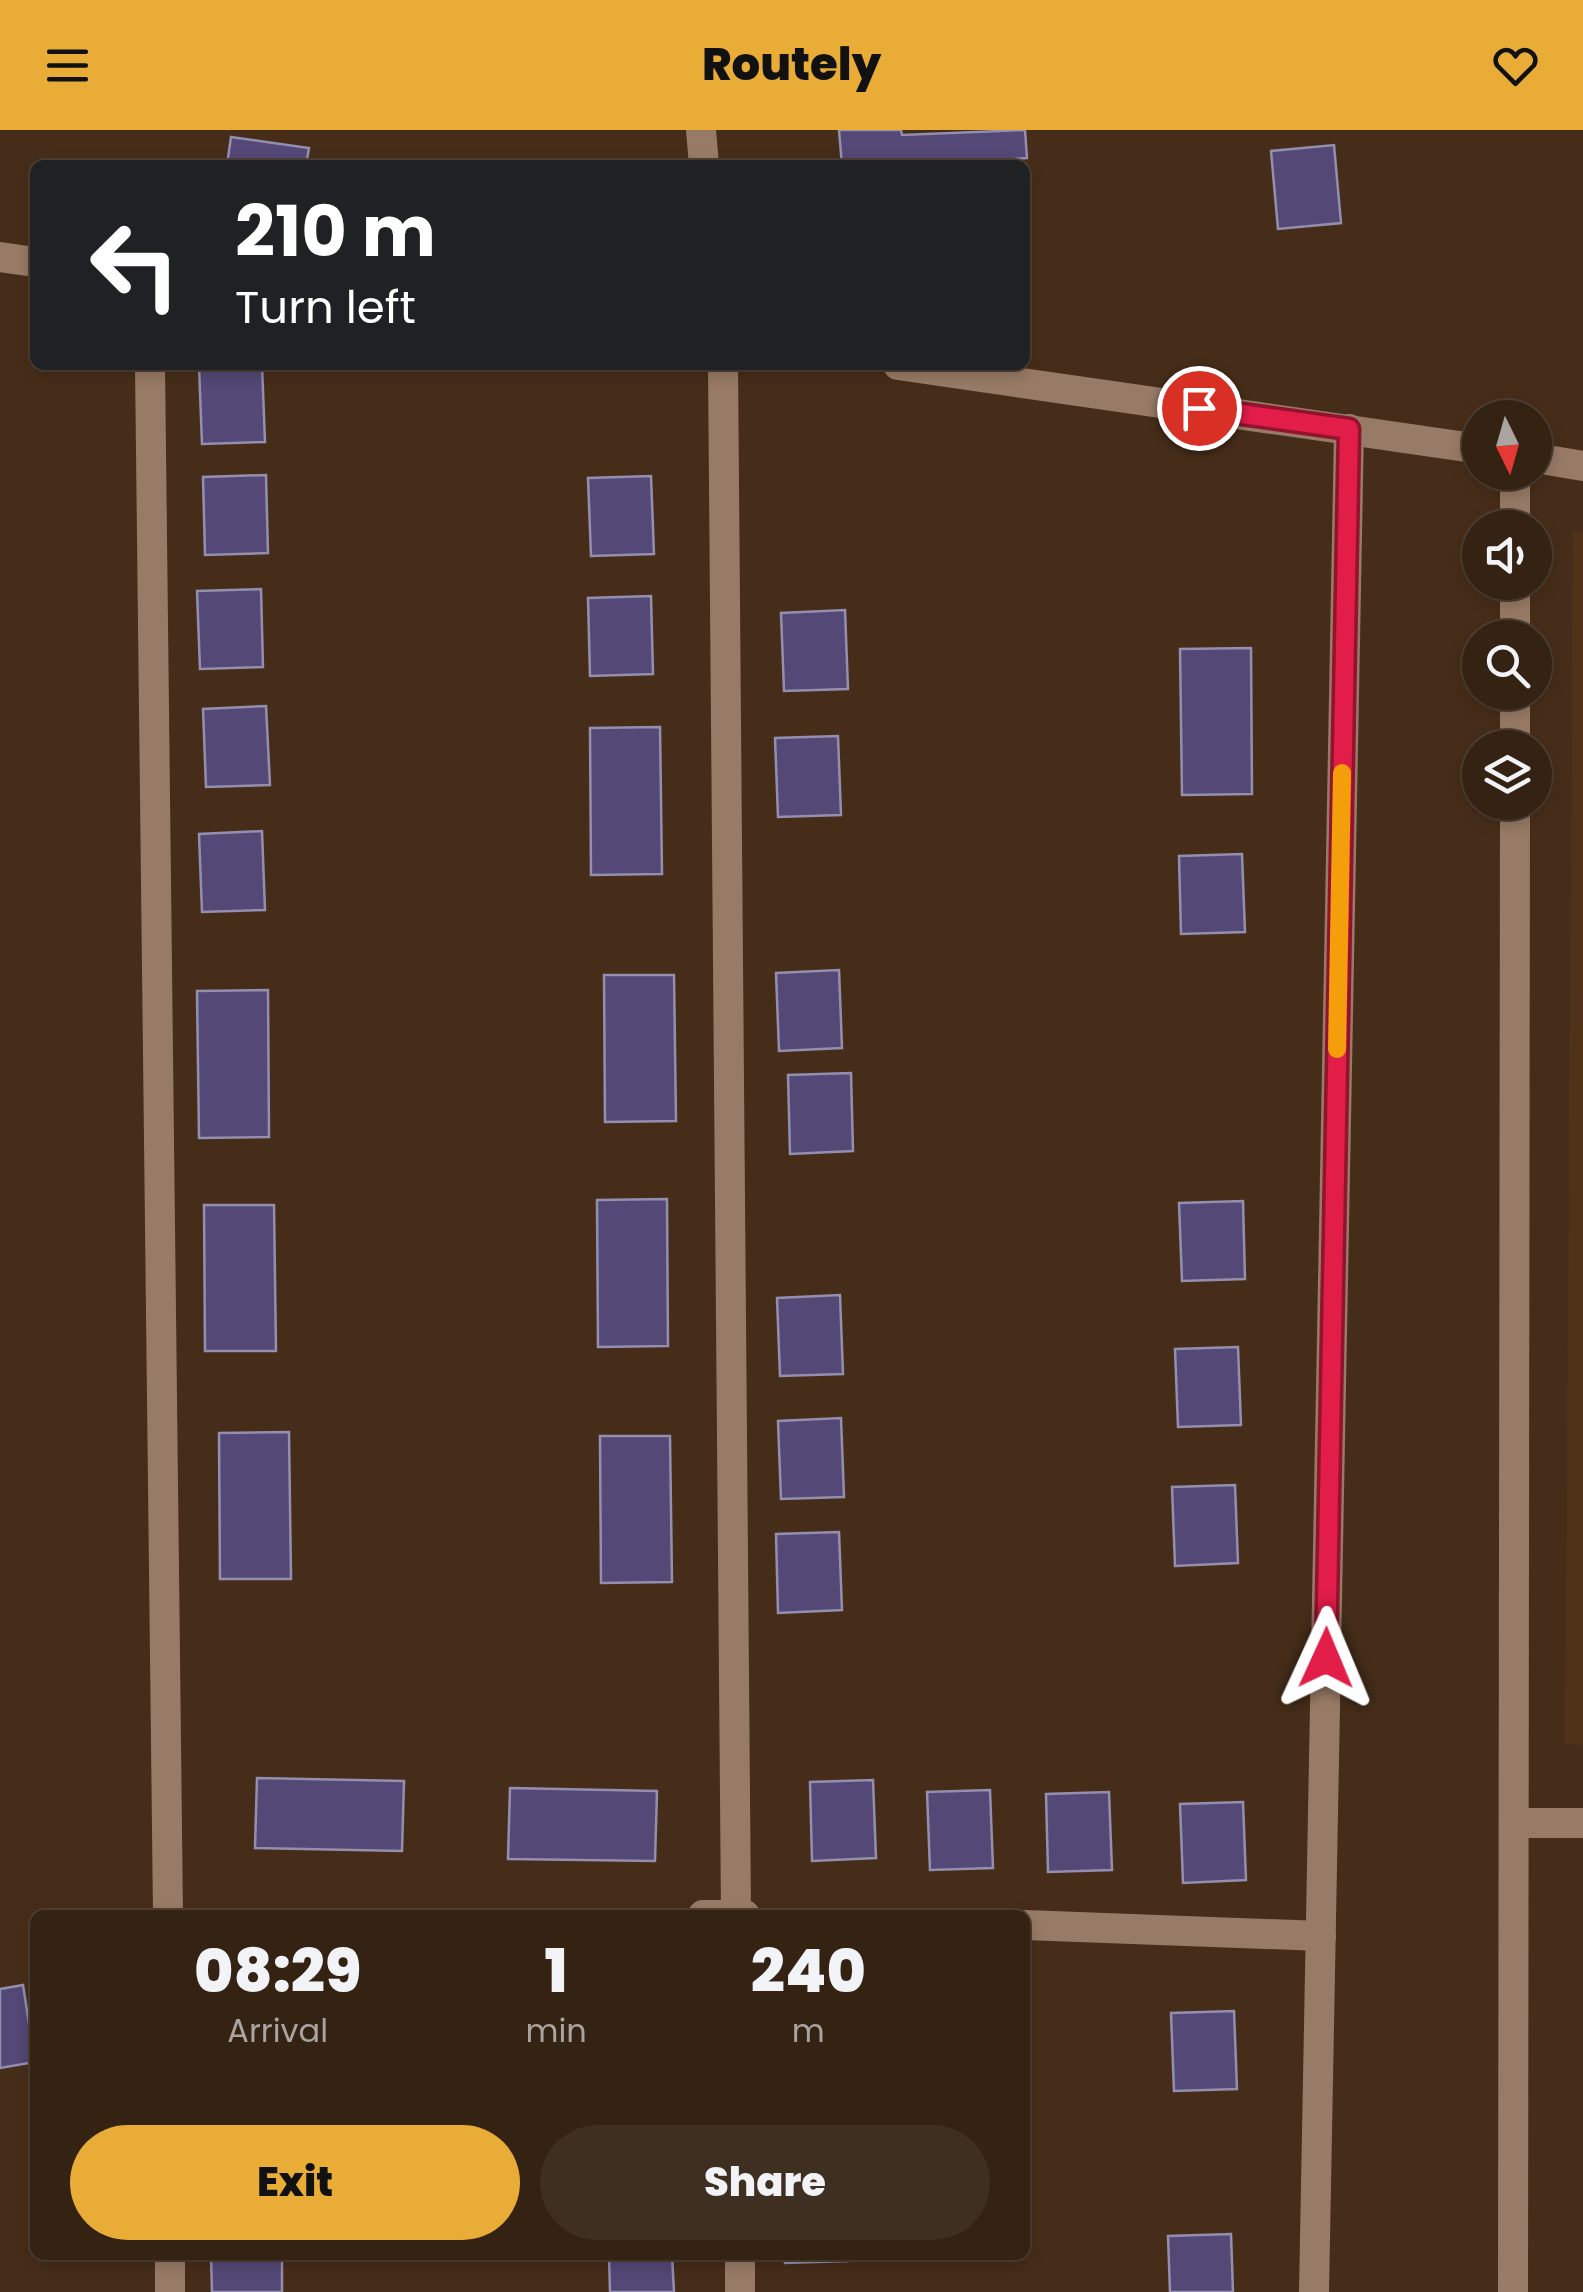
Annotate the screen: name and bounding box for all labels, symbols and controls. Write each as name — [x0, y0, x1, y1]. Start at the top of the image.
text: Routely — [702, 33, 881, 96]
icon: menu — [40, 38, 95, 93]
icon: heart — [1488, 38, 1543, 93]
text: 210 m — [235, 182, 436, 281]
icon: left — [70, 200, 200, 330]
text: Turn left — [235, 276, 416, 339]
pin — [1157, 366, 1242, 451]
icon: arrive — [1172, 381, 1227, 436]
north arrow — [1462, 400, 1552, 490]
map controls — [1462, 400, 1552, 820]
button: sound — [1462, 510, 1552, 600]
button: search — [1462, 620, 1552, 710]
button: layers — [1462, 730, 1552, 820]
position arrow — [1274, 1606, 1378, 1710]
text: 08:29 — [194, 1929, 361, 2013]
text: 1 — [544, 1929, 568, 2013]
text: 240 — [751, 1929, 866, 2013]
text: Arrival — [227, 2008, 328, 2053]
text: min — [525, 2008, 587, 2053]
text: m — [792, 2008, 825, 2053]
button: Exit — [70, 2125, 520, 2240]
button: Share — [540, 2125, 990, 2240]

